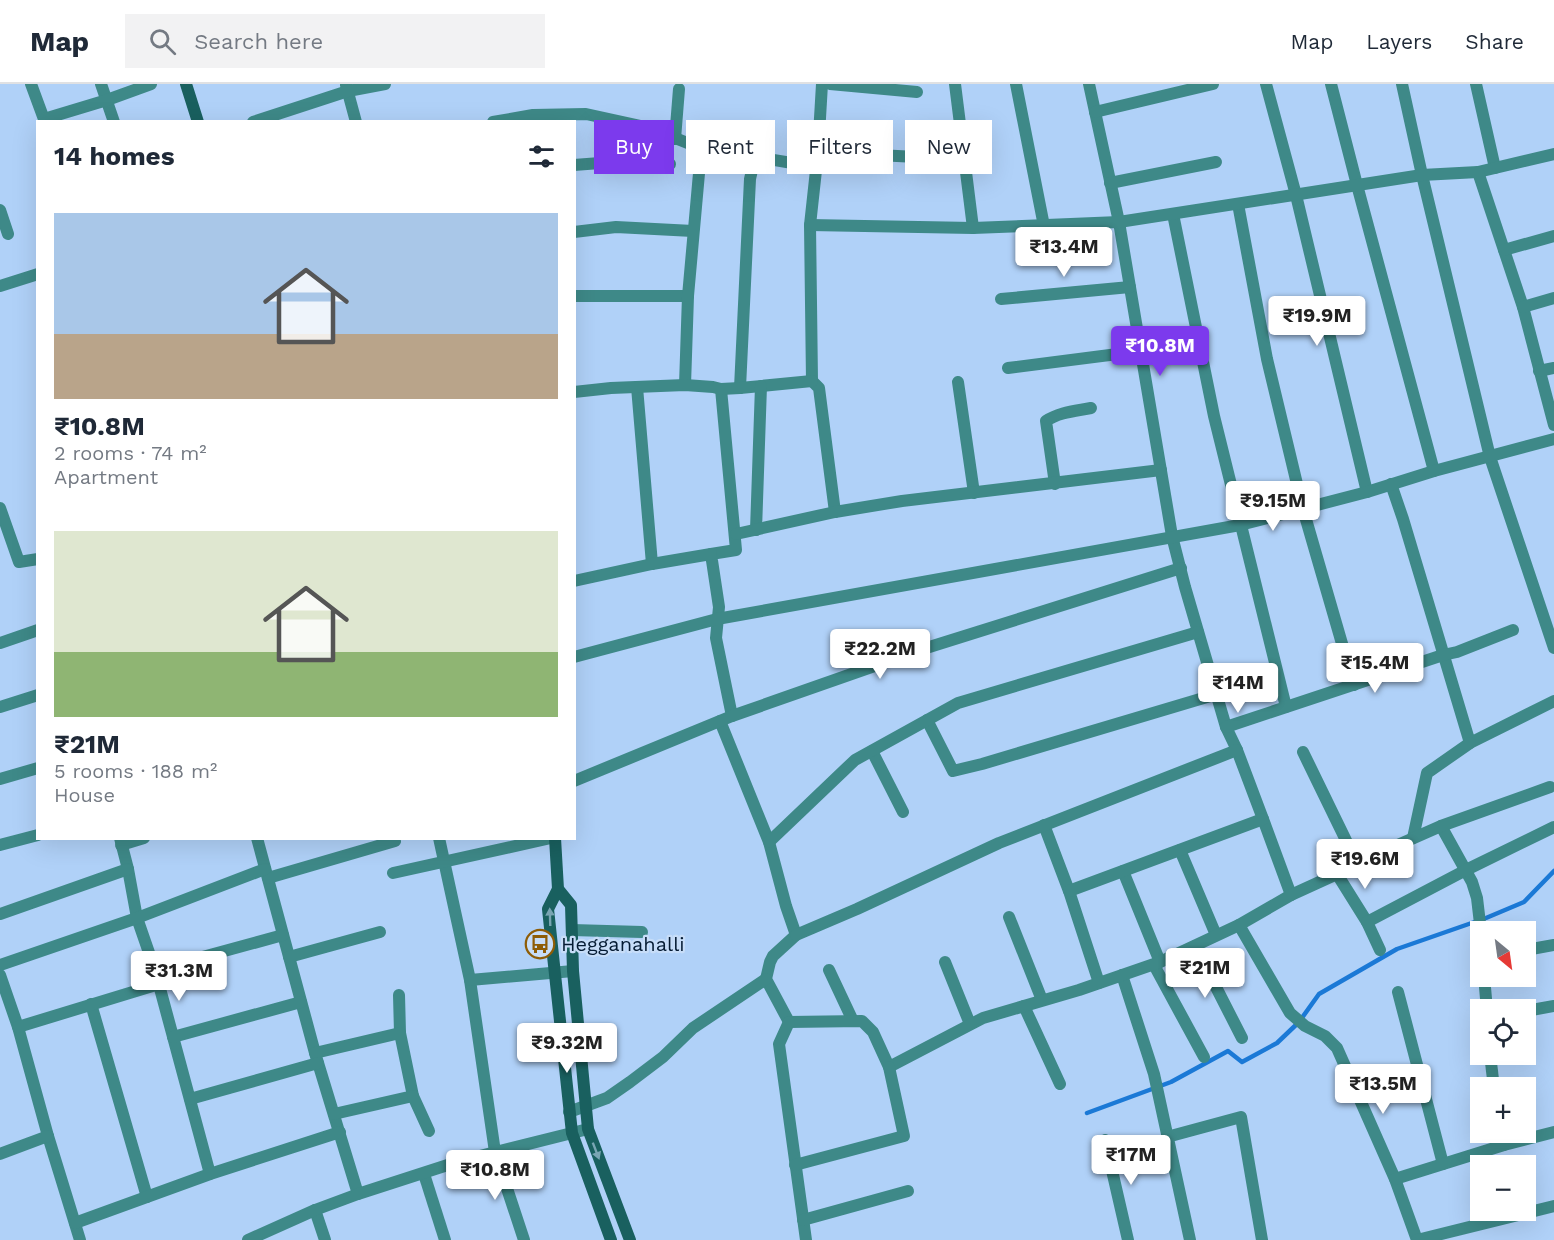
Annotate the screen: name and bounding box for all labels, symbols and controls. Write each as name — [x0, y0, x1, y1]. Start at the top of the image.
search box — [125, 14, 545, 68]
text: Map — [30, 25, 89, 58]
icon: search — [146, 25, 179, 58]
text: Search here — [194, 29, 323, 54]
text: Map — [1290, 29, 1333, 54]
text: Layers — [1366, 29, 1432, 54]
text: Share — [1465, 29, 1524, 54]
chip: Buy — [594, 120, 674, 174]
chip: Rent — [686, 120, 775, 174]
chip: Filters — [787, 120, 893, 174]
chip: New — [905, 120, 992, 174]
icon: filters — [525, 140, 558, 173]
text: 14 homes — [54, 141, 175, 171]
pin: ₹13.4M — [1015, 227, 1113, 278]
text: ₹13.4M — [1029, 234, 1099, 258]
icon: home — [252, 252, 360, 360]
pin: ₹19.9M — [1268, 296, 1366, 347]
text: ₹19.9M — [1282, 303, 1352, 327]
pin: ₹10.8M — [1111, 326, 1209, 377]
text: ₹10.8M — [1125, 333, 1195, 357]
text: ₹10.8M — [54, 411, 145, 441]
text: 2 rooms · 74 m² — [54, 441, 207, 465]
text: Apartment — [54, 465, 158, 489]
pin: ₹9.15M — [1224, 481, 1322, 532]
text: ₹9.15M — [1240, 488, 1306, 512]
icon: home — [252, 570, 360, 678]
pin: ₹22.2M — [831, 629, 929, 680]
text: ₹22.2M — [844, 636, 916, 660]
pin: ₹15.4M — [1326, 643, 1424, 694]
text: ₹15.4M — [1340, 650, 1410, 674]
pin: ₹14M — [1202, 663, 1274, 714]
text: ₹14M — [1212, 670, 1264, 694]
text: ₹21M — [54, 729, 120, 759]
text: 5 rooms · 188 m² — [54, 759, 217, 783]
text: House — [54, 783, 115, 807]
pin: ₹19.6M — [1316, 839, 1414, 890]
text: ₹19.6M — [1330, 846, 1400, 870]
one-way arrow — [545, 907, 554, 926]
north arrow — [1470, 921, 1536, 987]
map controls — [1470, 921, 1536, 1221]
bus stop icon: Hegganahalli — [524, 928, 556, 960]
place label: Hegganahalli — [561, 932, 685, 956]
pin: ₹21M — [1169, 948, 1241, 999]
pin: ₹31.3M — [130, 951, 228, 1002]
text: ₹21M — [1180, 955, 1230, 979]
text: ₹31.3M — [145, 958, 213, 982]
button: locate — [1470, 999, 1536, 1065]
pin: ₹9.32M — [518, 1023, 616, 1074]
text: ₹9.32M — [531, 1030, 603, 1054]
pin: ₹13.5M — [1334, 1064, 1432, 1115]
text: ₹13.5M — [1349, 1071, 1417, 1095]
button: + — [1470, 1077, 1536, 1143]
pin: ₹17M — [1095, 1135, 1167, 1186]
one-way arrow — [592, 1142, 601, 1160]
text: ₹17M — [1106, 1142, 1157, 1166]
pin: ₹10.8M — [446, 1150, 544, 1201]
button: − — [1470, 1155, 1536, 1221]
text: ₹10.8M — [460, 1157, 530, 1181]

